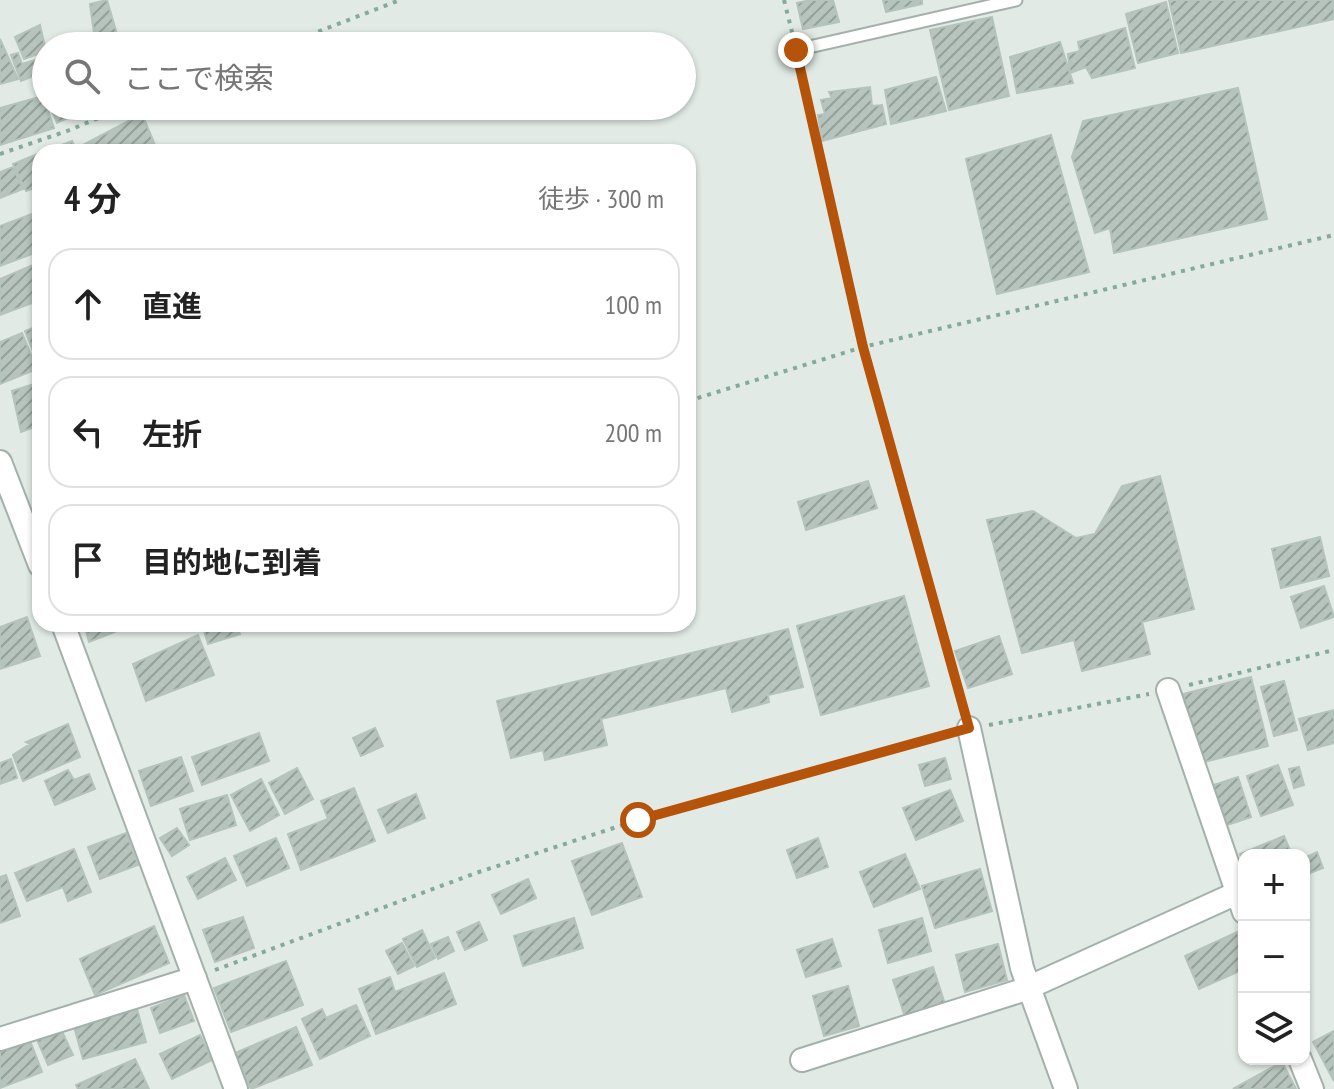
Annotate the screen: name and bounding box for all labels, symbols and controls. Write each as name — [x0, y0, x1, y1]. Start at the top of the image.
search box — [32, 32, 696, 120]
route end — [778, 32, 814, 68]
icon: search — [60, 54, 104, 98]
text: ここで検索 — [124, 58, 274, 97]
text: 4 分 — [64, 176, 121, 220]
text: 徒歩 · 300 m — [538, 182, 664, 215]
icon: ahead — [66, 282, 110, 326]
text: 直進 — [142, 286, 202, 325]
text: 100 m — [604, 288, 662, 321]
icon: left — [66, 410, 110, 454]
text: 左折 — [142, 414, 202, 453]
text: 200 m — [604, 416, 662, 449]
icon: arrive — [66, 538, 110, 582]
text: 目的地に到着 — [142, 542, 322, 581]
route start — [620, 802, 656, 838]
map controls — [1238, 849, 1310, 1065]
button: + — [1238, 849, 1310, 921]
button: − — [1238, 921, 1310, 993]
button: layers — [1238, 993, 1310, 1065]

